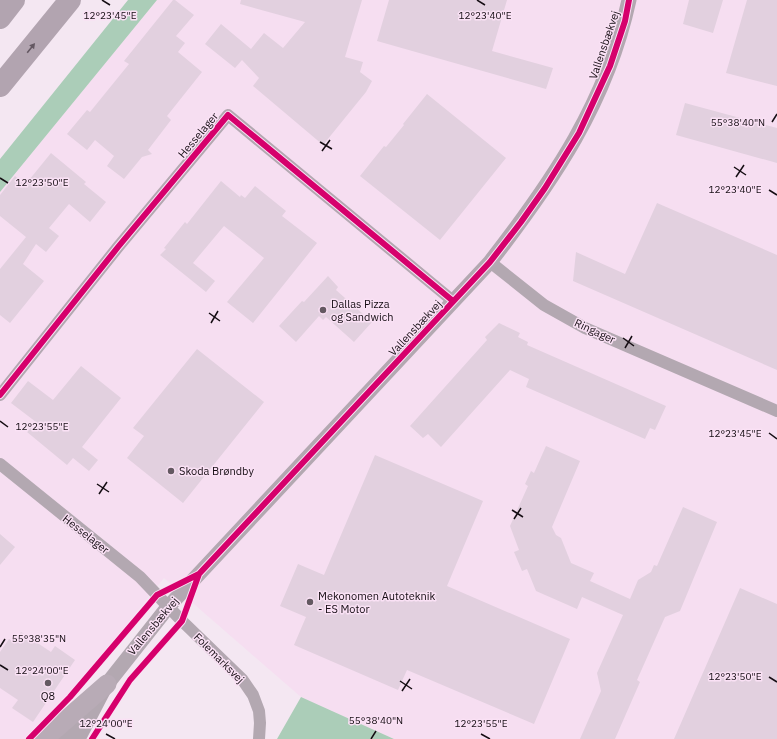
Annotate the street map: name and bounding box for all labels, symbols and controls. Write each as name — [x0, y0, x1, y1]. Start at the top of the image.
text: 12°23'45"E — [83, 9, 137, 22]
text: 12°23'40"E — [458, 9, 512, 22]
street label: Vallensbækvej — [586, 9, 622, 81]
one-way arrow — [27, 42, 36, 53]
street label: Hesselager — [175, 109, 221, 161]
text: 55°38'40"N — [711, 116, 765, 129]
text: 12°23'50"E — [15, 176, 69, 189]
text: 12°23'40"E — [708, 183, 762, 196]
place label: Dallas Pizza og Sandwich — [331, 297, 393, 324]
street label: Vallensbækvej — [386, 297, 444, 359]
marker: Dallas Pizza og Sandwich — [318, 305, 328, 315]
street label: Ringager — [572, 315, 618, 347]
text: 12°23'55"E — [15, 420, 69, 433]
text: 12°23'45"E — [708, 427, 762, 440]
place label: Skoda Brøndby — [179, 464, 254, 478]
marker: Skoda Brøndby — [166, 466, 176, 476]
street label: Hesselager — [60, 511, 112, 557]
place label: Mekonomen Autoteknik - ES Motor — [318, 589, 436, 616]
street label: Vallensbækvej — [125, 594, 181, 658]
marker: Mekonomen Autoteknik - ES Motor — [305, 597, 315, 607]
street label: Folemarksvej — [191, 630, 247, 686]
text: 55°38'35"N — [12, 632, 66, 645]
text: 12°24'00"E — [15, 664, 69, 677]
text: 12°23'50"E — [708, 670, 762, 683]
marker: Q8 — [43, 678, 53, 688]
place label: Q8 — [41, 689, 55, 703]
text: 55°38'40"N — [349, 714, 403, 727]
text: 12°24'00"E — [79, 717, 133, 730]
text: 12°23'55"E — [454, 717, 508, 730]

